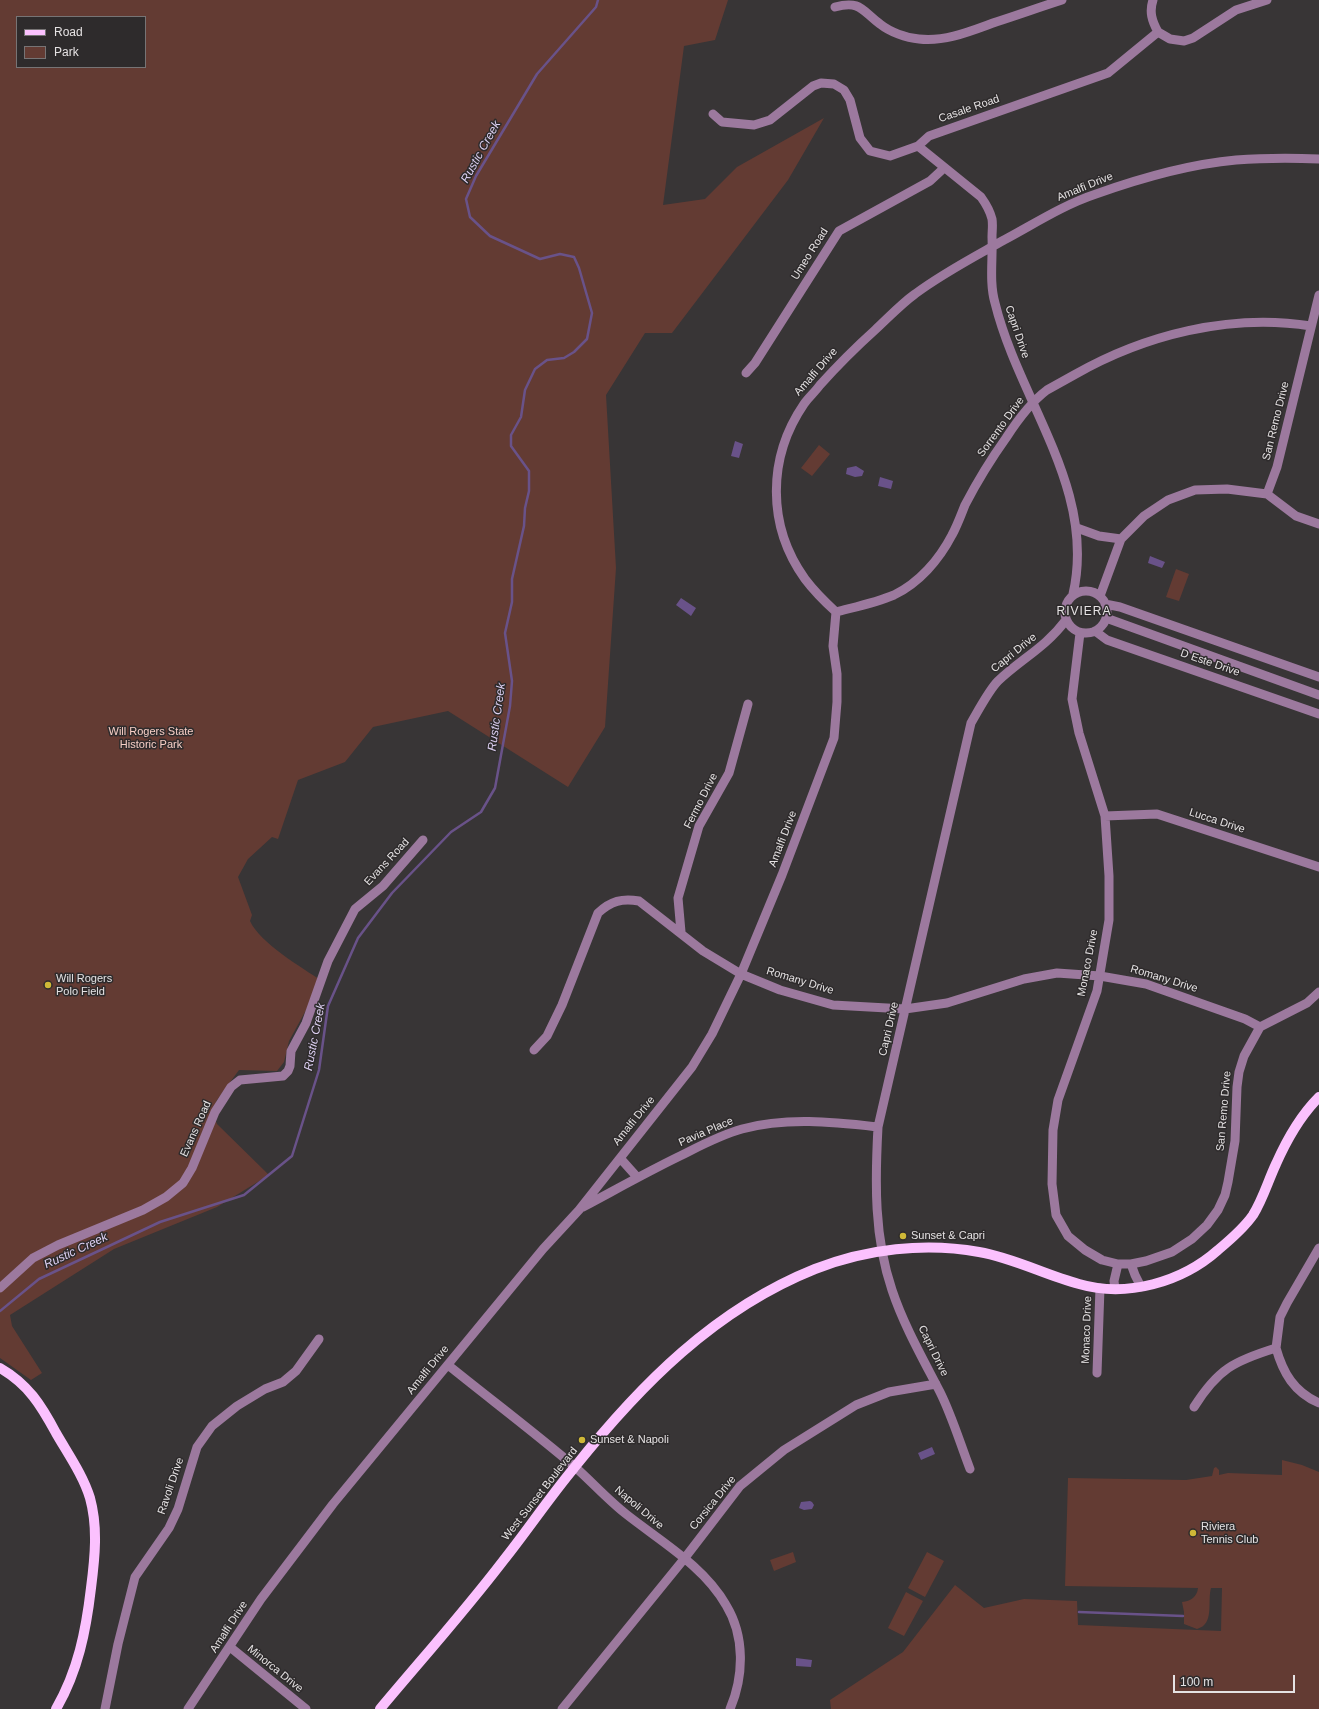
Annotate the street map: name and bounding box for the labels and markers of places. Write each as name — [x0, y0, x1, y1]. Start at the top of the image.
place label: Will Rogers Polo Field — [56, 972, 112, 998]
marker: Will Rogers Polo Field — [43, 980, 53, 990]
place label: Sunset & Capri — [911, 1229, 985, 1243]
marker: Sunset & Capri — [898, 1231, 908, 1241]
place label: Sunset & Napoli — [590, 1433, 669, 1447]
marker: Sunset & Napoli — [577, 1435, 587, 1445]
place label: Riviera Tennis Club — [1201, 1520, 1258, 1546]
marker: Riviera Tennis Club — [1188, 1528, 1198, 1538]

